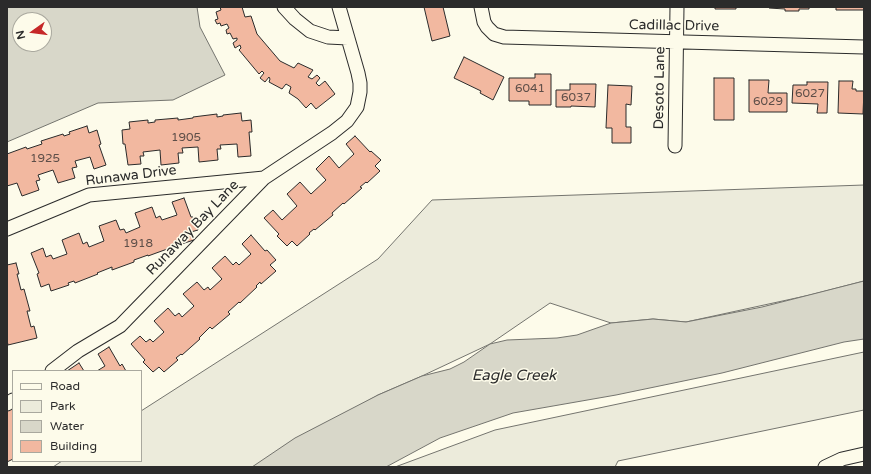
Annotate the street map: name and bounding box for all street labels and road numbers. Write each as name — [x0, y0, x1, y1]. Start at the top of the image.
street label: Cadillac Drive — [629, 17, 719, 35]
street label: Desoto Lane — [651, 46, 669, 130]
street label: Runawa Drive — [84, 162, 178, 190]
street label: Runaway Bay Lane — [143, 177, 243, 279]

